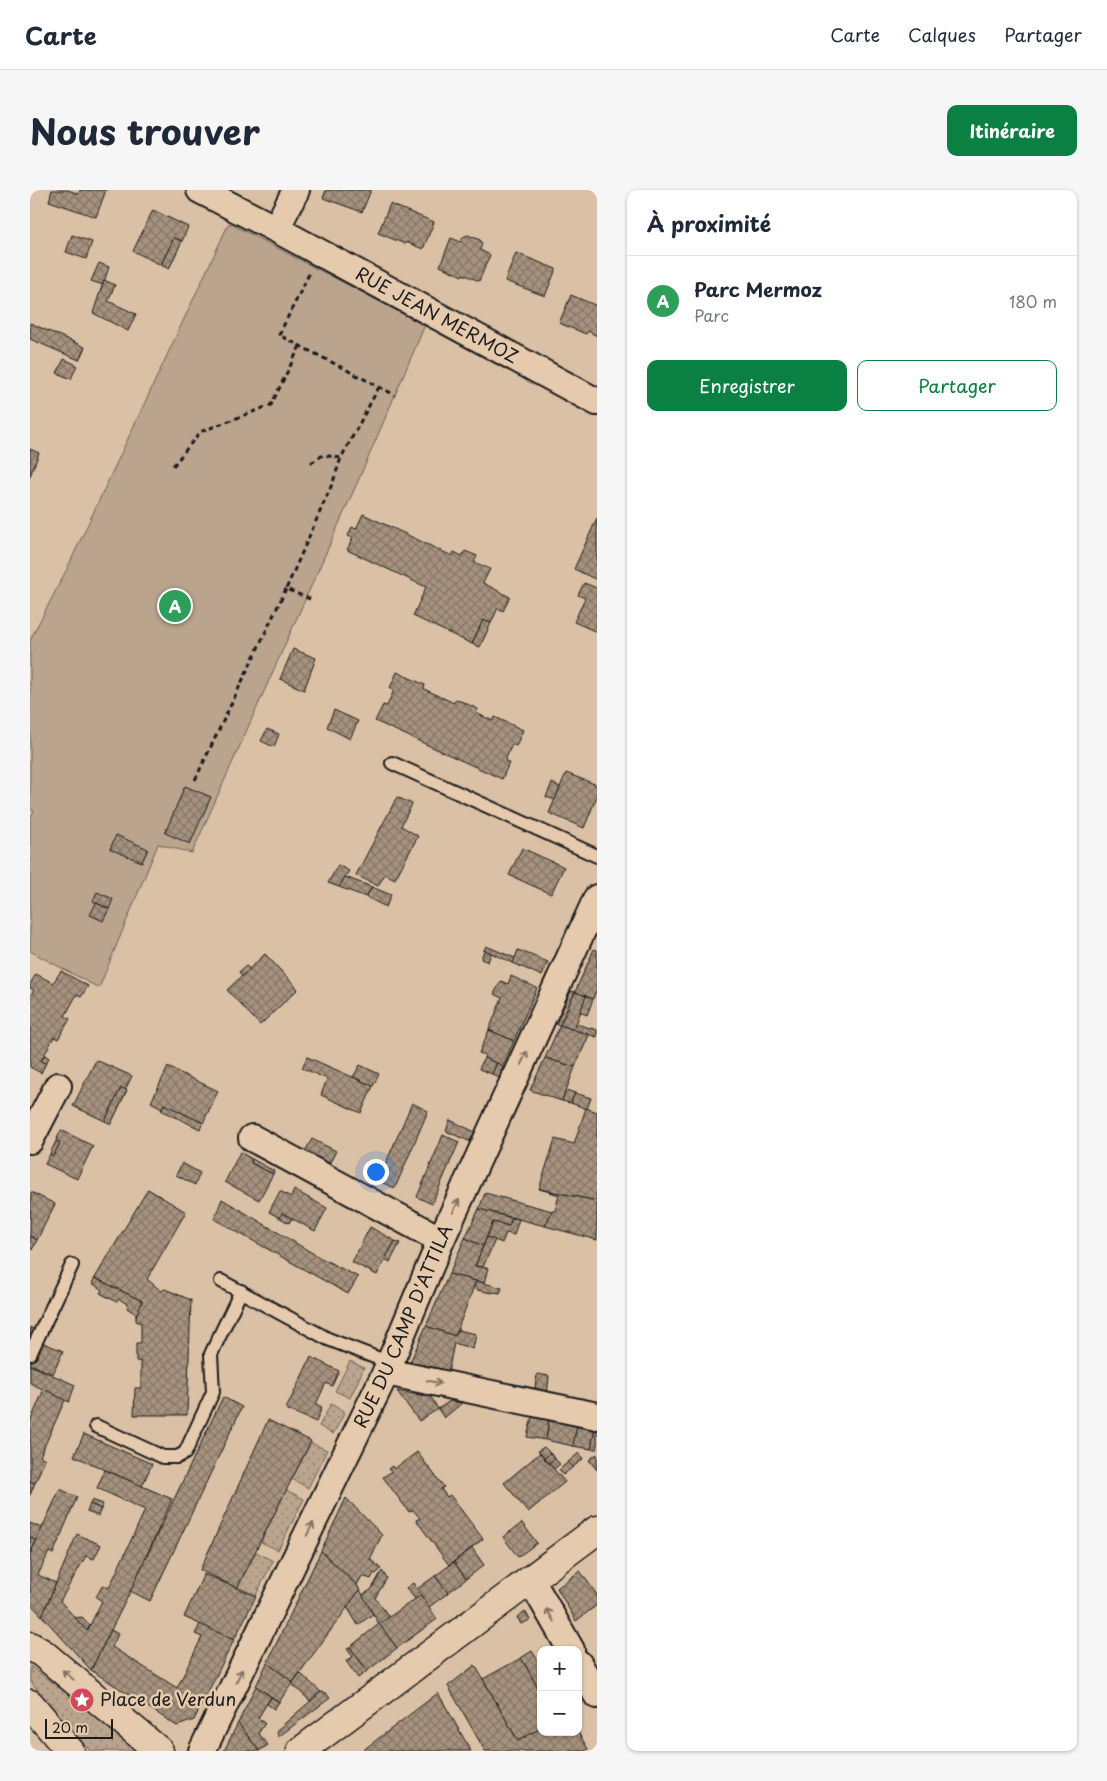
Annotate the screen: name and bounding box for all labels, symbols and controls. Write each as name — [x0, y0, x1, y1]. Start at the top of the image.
text: Carte — [25, 17, 97, 53]
text: Carte — [830, 21, 880, 48]
text: Calques — [908, 21, 976, 48]
text: Partager — [1004, 21, 1082, 48]
text: Nous trouver — [30, 104, 260, 157]
button: Itinéraire — [947, 105, 1077, 156]
text: À proximité — [647, 207, 771, 239]
street label: RUE JEAN MERMOZ — [351, 259, 524, 369]
text: Parc Mermoz — [694, 275, 822, 303]
text: A — [657, 289, 669, 313]
text: 180 m — [1009, 289, 1057, 313]
text: Parc — [694, 303, 729, 327]
button: Enregistrer — [647, 360, 847, 411]
button: Partager — [857, 360, 1057, 411]
pin: A — [159, 587, 191, 625]
one-way arrow — [519, 1051, 529, 1066]
your location — [363, 1159, 389, 1185]
one-way arrow — [452, 1199, 462, 1214]
street label: RUE DU CAMP D'ATTILA — [346, 1220, 458, 1432]
one-way arrow — [426, 1378, 442, 1387]
one-way arrow — [305, 1522, 315, 1537]
one-way arrow — [545, 1608, 555, 1622]
map controls — [537, 1646, 582, 1736]
button: + — [537, 1646, 582, 1691]
one-way arrow — [234, 1668, 244, 1683]
one-way arrow — [61, 1670, 74, 1681]
place label: Place de Verdun — [100, 1685, 236, 1712]
place icon: Place de Verdun — [69, 1687, 95, 1713]
button: − — [537, 1691, 582, 1736]
scale bar — [45, 1716, 112, 1739]
text: 20 m — [52, 1717, 88, 1738]

